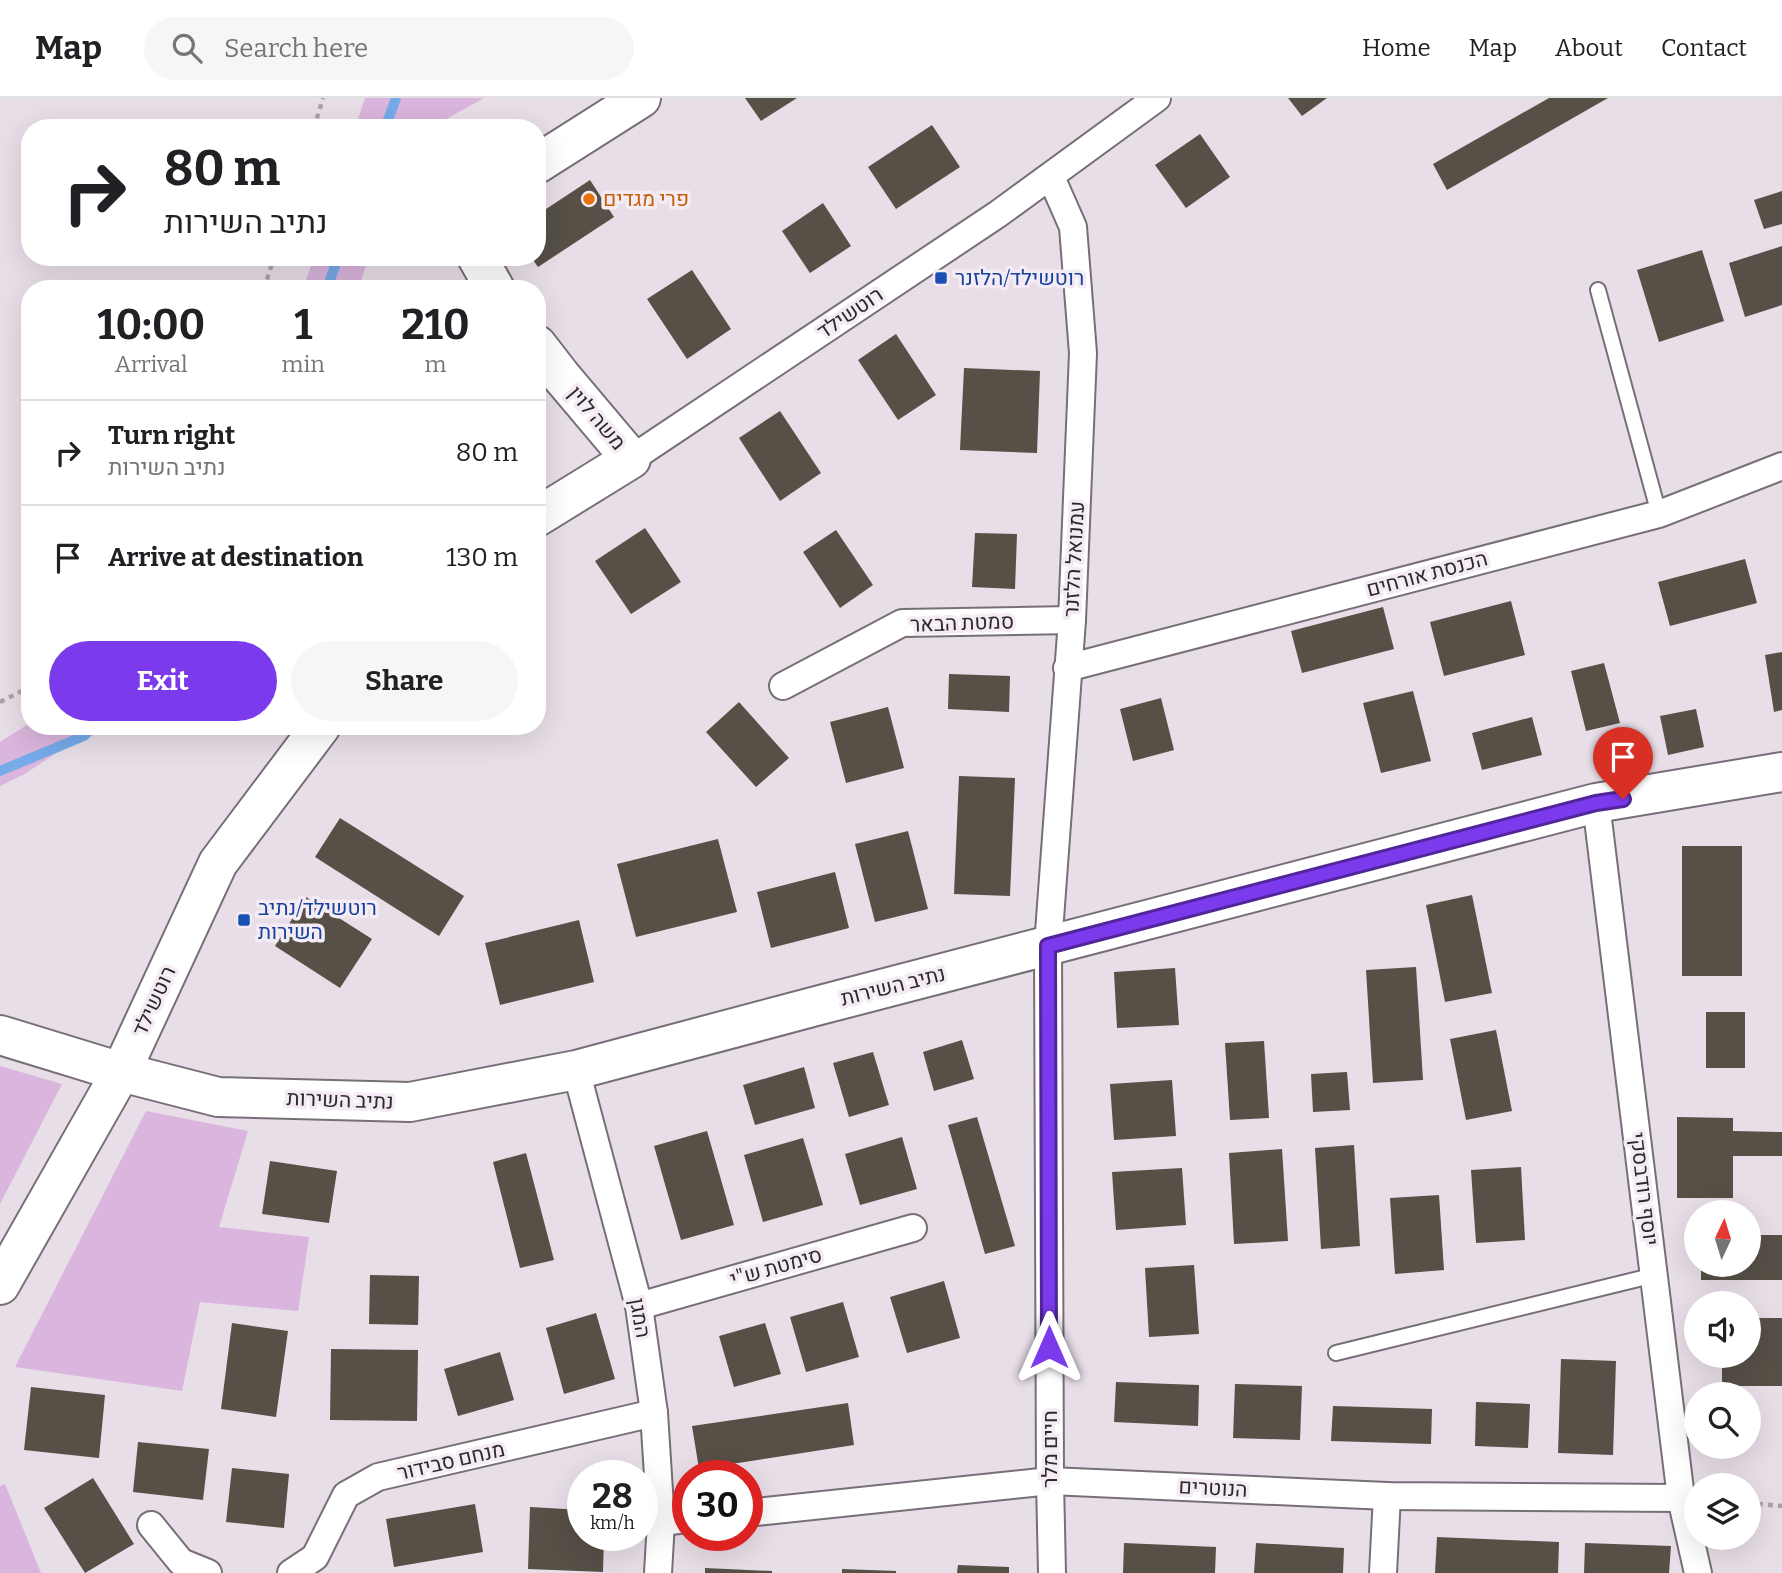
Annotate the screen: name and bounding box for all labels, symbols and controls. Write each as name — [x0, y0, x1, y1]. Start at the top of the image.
search box — [144, 17, 634, 80]
text: Map — [35, 28, 102, 68]
icon: search — [168, 29, 206, 67]
text: Search here — [224, 33, 368, 64]
text: Home — [1362, 34, 1431, 62]
text: Map — [1469, 34, 1517, 62]
text: About — [1555, 34, 1623, 62]
text: Contact — [1661, 34, 1747, 62]
text: 80 m — [164, 139, 280, 198]
icon: right — [49, 147, 140, 238]
place label: פרי מגדים — [603, 186, 689, 212]
marker: פרי מגדים — [581, 191, 597, 207]
text: נתיב השירות — [164, 203, 328, 241]
place label: רוטשילד/הלזנר — [955, 265, 1084, 291]
marker: רוטשילד/הלזנר — [933, 270, 949, 286]
street label: רוטשילד — [812, 281, 888, 345]
text: 10:00 — [97, 300, 205, 350]
text: 1 — [294, 300, 312, 350]
text: 210 — [401, 300, 470, 350]
text: Arrival — [115, 350, 188, 378]
text: min — [282, 350, 325, 378]
text: m — [424, 350, 446, 378]
street label: משה לוין — [563, 381, 631, 455]
text: Turn right — [108, 420, 235, 451]
icon: right — [49, 434, 87, 472]
text: 80 m — [456, 437, 518, 468]
text: נתיב השירות — [108, 453, 226, 481]
street label: עמנואל הלזנר — [1058, 500, 1090, 618]
icon: arrive — [49, 539, 87, 577]
text: Arrive at destination — [108, 542, 363, 573]
text: 130 m — [446, 542, 518, 573]
street label: הכנסת אורחים — [1364, 545, 1490, 603]
street label: סמטת הבאר — [909, 608, 1015, 638]
button: Exit — [49, 641, 277, 721]
button: Share — [291, 641, 518, 721]
pin — [1593, 727, 1653, 799]
icon: arrive — [1604, 738, 1642, 776]
place label: רוטשילד/נתיב השירות — [258, 895, 377, 945]
marker: רוטשילד/נתיב השירות — [236, 912, 252, 928]
street label: נתיב השירות — [838, 960, 948, 1012]
street label: רוטשילד — [127, 962, 181, 1040]
street label: נתיב השירות — [286, 1085, 394, 1115]
street label: יוסף רודבסקי — [1624, 1131, 1664, 1247]
north arrow — [1684, 1200, 1760, 1278]
map controls — [1684, 1200, 1761, 1550]
street label: סימטת ש"י — [727, 1241, 825, 1293]
button: sound — [1684, 1291, 1761, 1368]
street label: המגן — [624, 1296, 656, 1340]
position arrow — [1012, 1310, 1086, 1384]
button: search — [1684, 1382, 1761, 1459]
street label: חיים מלר — [1037, 1410, 1063, 1488]
street label: מנחם סבידור — [395, 1436, 507, 1486]
speed limit sign: 30 — [672, 1460, 763, 1551]
street label: הנוטרים — [1178, 1473, 1248, 1503]
button: layers — [1684, 1473, 1761, 1550]
text: 28 — [592, 1475, 633, 1517]
text: km/h — [590, 1512, 635, 1534]

